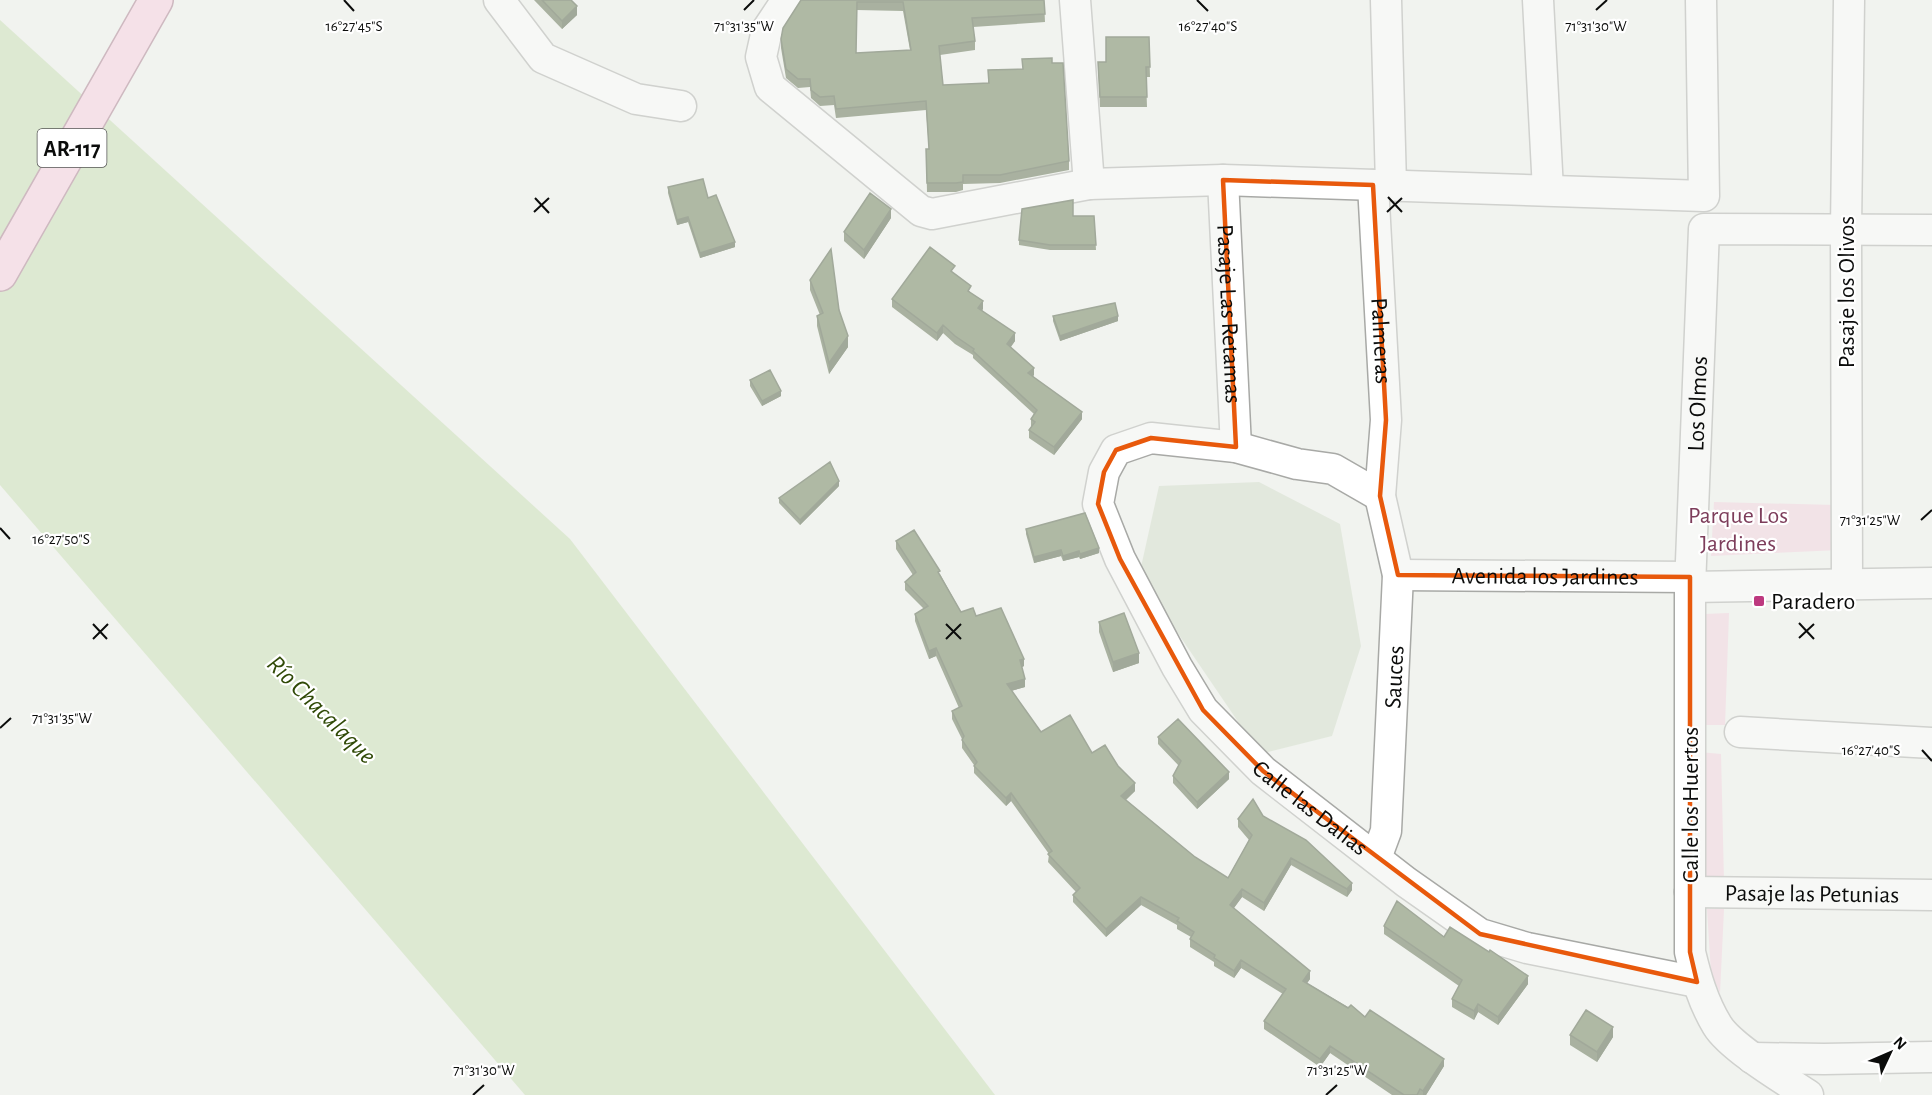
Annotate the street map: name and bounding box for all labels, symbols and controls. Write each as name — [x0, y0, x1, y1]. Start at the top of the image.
text: 16°27'45"S — [326, 19, 382, 34]
text: 71°31'35"W — [714, 19, 775, 34]
text: 16°27'40"S — [1179, 19, 1237, 34]
text: 71°31'30"W — [1565, 19, 1627, 34]
road number: AR-117 — [38, 129, 106, 167]
street label: Pasaje los Olivos — [1835, 216, 1859, 368]
street label: Pasaje Las Retamas — [1212, 224, 1245, 404]
street label: Palmeras — [1366, 297, 1395, 385]
street label: Los Olmos — [1684, 356, 1712, 452]
park label: Parque Los Jardines — [1688, 504, 1788, 556]
text: 71°31'25"W — [1840, 513, 1901, 528]
text: 16°27'50"S — [32, 532, 90, 547]
street label: Avenida los Jardines — [1452, 564, 1638, 590]
place label: Paradero — [1771, 590, 1855, 614]
marker: Paradero — [1752, 594, 1766, 608]
street label: Sauces — [1381, 645, 1409, 709]
water label: Río Chacalaque — [262, 650, 381, 769]
text: 71°31'35"W — [32, 711, 93, 726]
street label: Calle los Huertos — [1679, 727, 1703, 883]
text: 16°27'40"S — [1842, 743, 1900, 758]
street label: Calle las Dalias — [1247, 757, 1372, 861]
street label: Pasaje las Petunias — [1725, 881, 1899, 908]
north arrow — [1860, 1023, 1920, 1083]
text: N — [1890, 1034, 1910, 1053]
text: 71°31'30"W — [453, 1063, 515, 1078]
text: 71°31'25"W — [1307, 1063, 1368, 1078]

